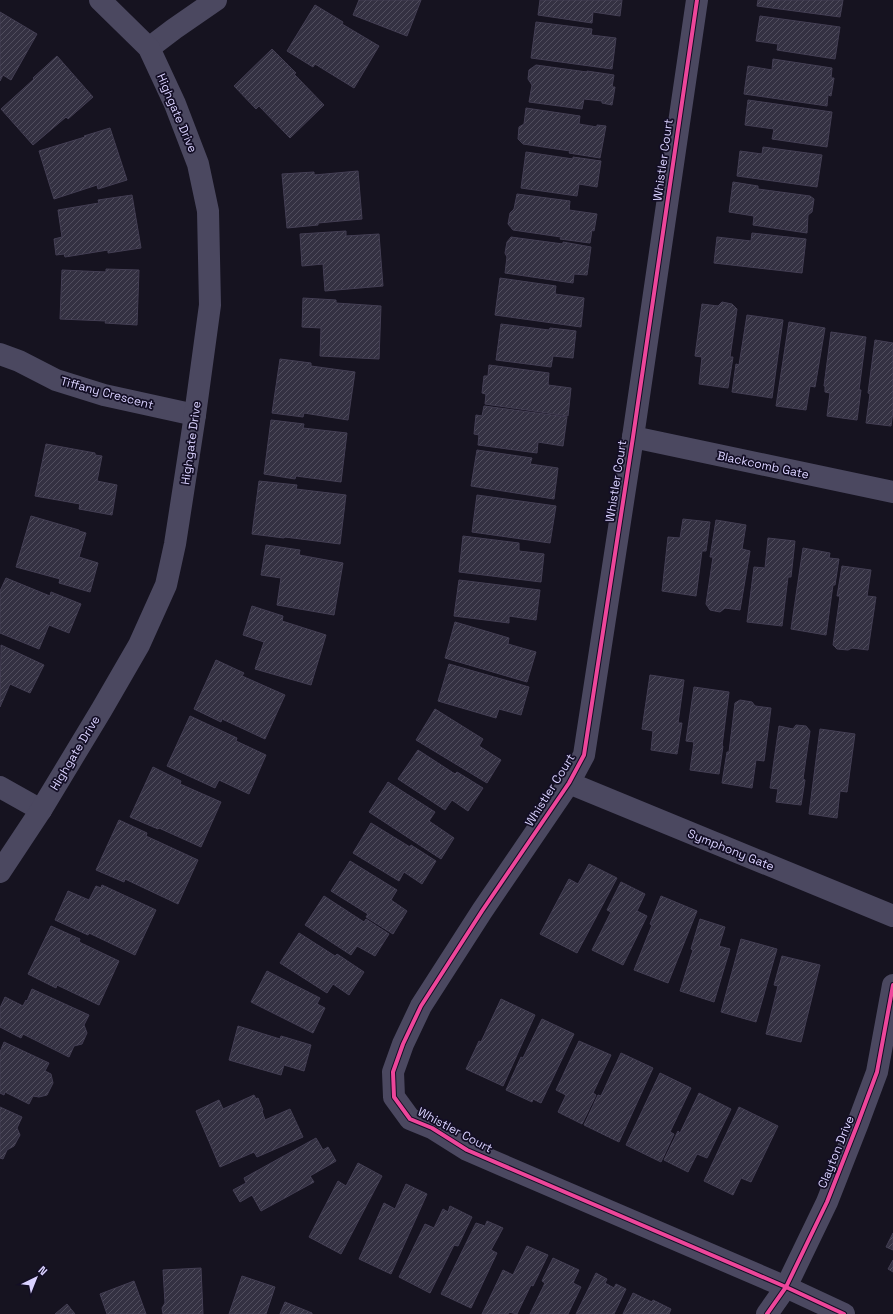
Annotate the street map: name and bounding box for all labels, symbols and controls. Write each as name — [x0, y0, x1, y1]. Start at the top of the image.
street label: Highgate Drive — [153, 71, 201, 155]
street label: Whistler Court — [649, 118, 677, 202]
street label: Tiffany Crescent — [59, 373, 155, 413]
street label: Highgate Drive — [177, 400, 205, 486]
street label: Whistler Court — [602, 439, 630, 523]
street label: Blackcomb Gate — [716, 447, 810, 483]
street label: Highgate Drive — [46, 713, 104, 793]
street label: Whistler Court — [521, 751, 579, 829]
street label: Symphony Gate — [685, 825, 777, 875]
street label: Whistler Court — [415, 1104, 495, 1156]
street label: Clayton Drive — [814, 1113, 858, 1191]
north arrow — [16, 1258, 56, 1298]
text: N — [35, 1263, 50, 1278]

